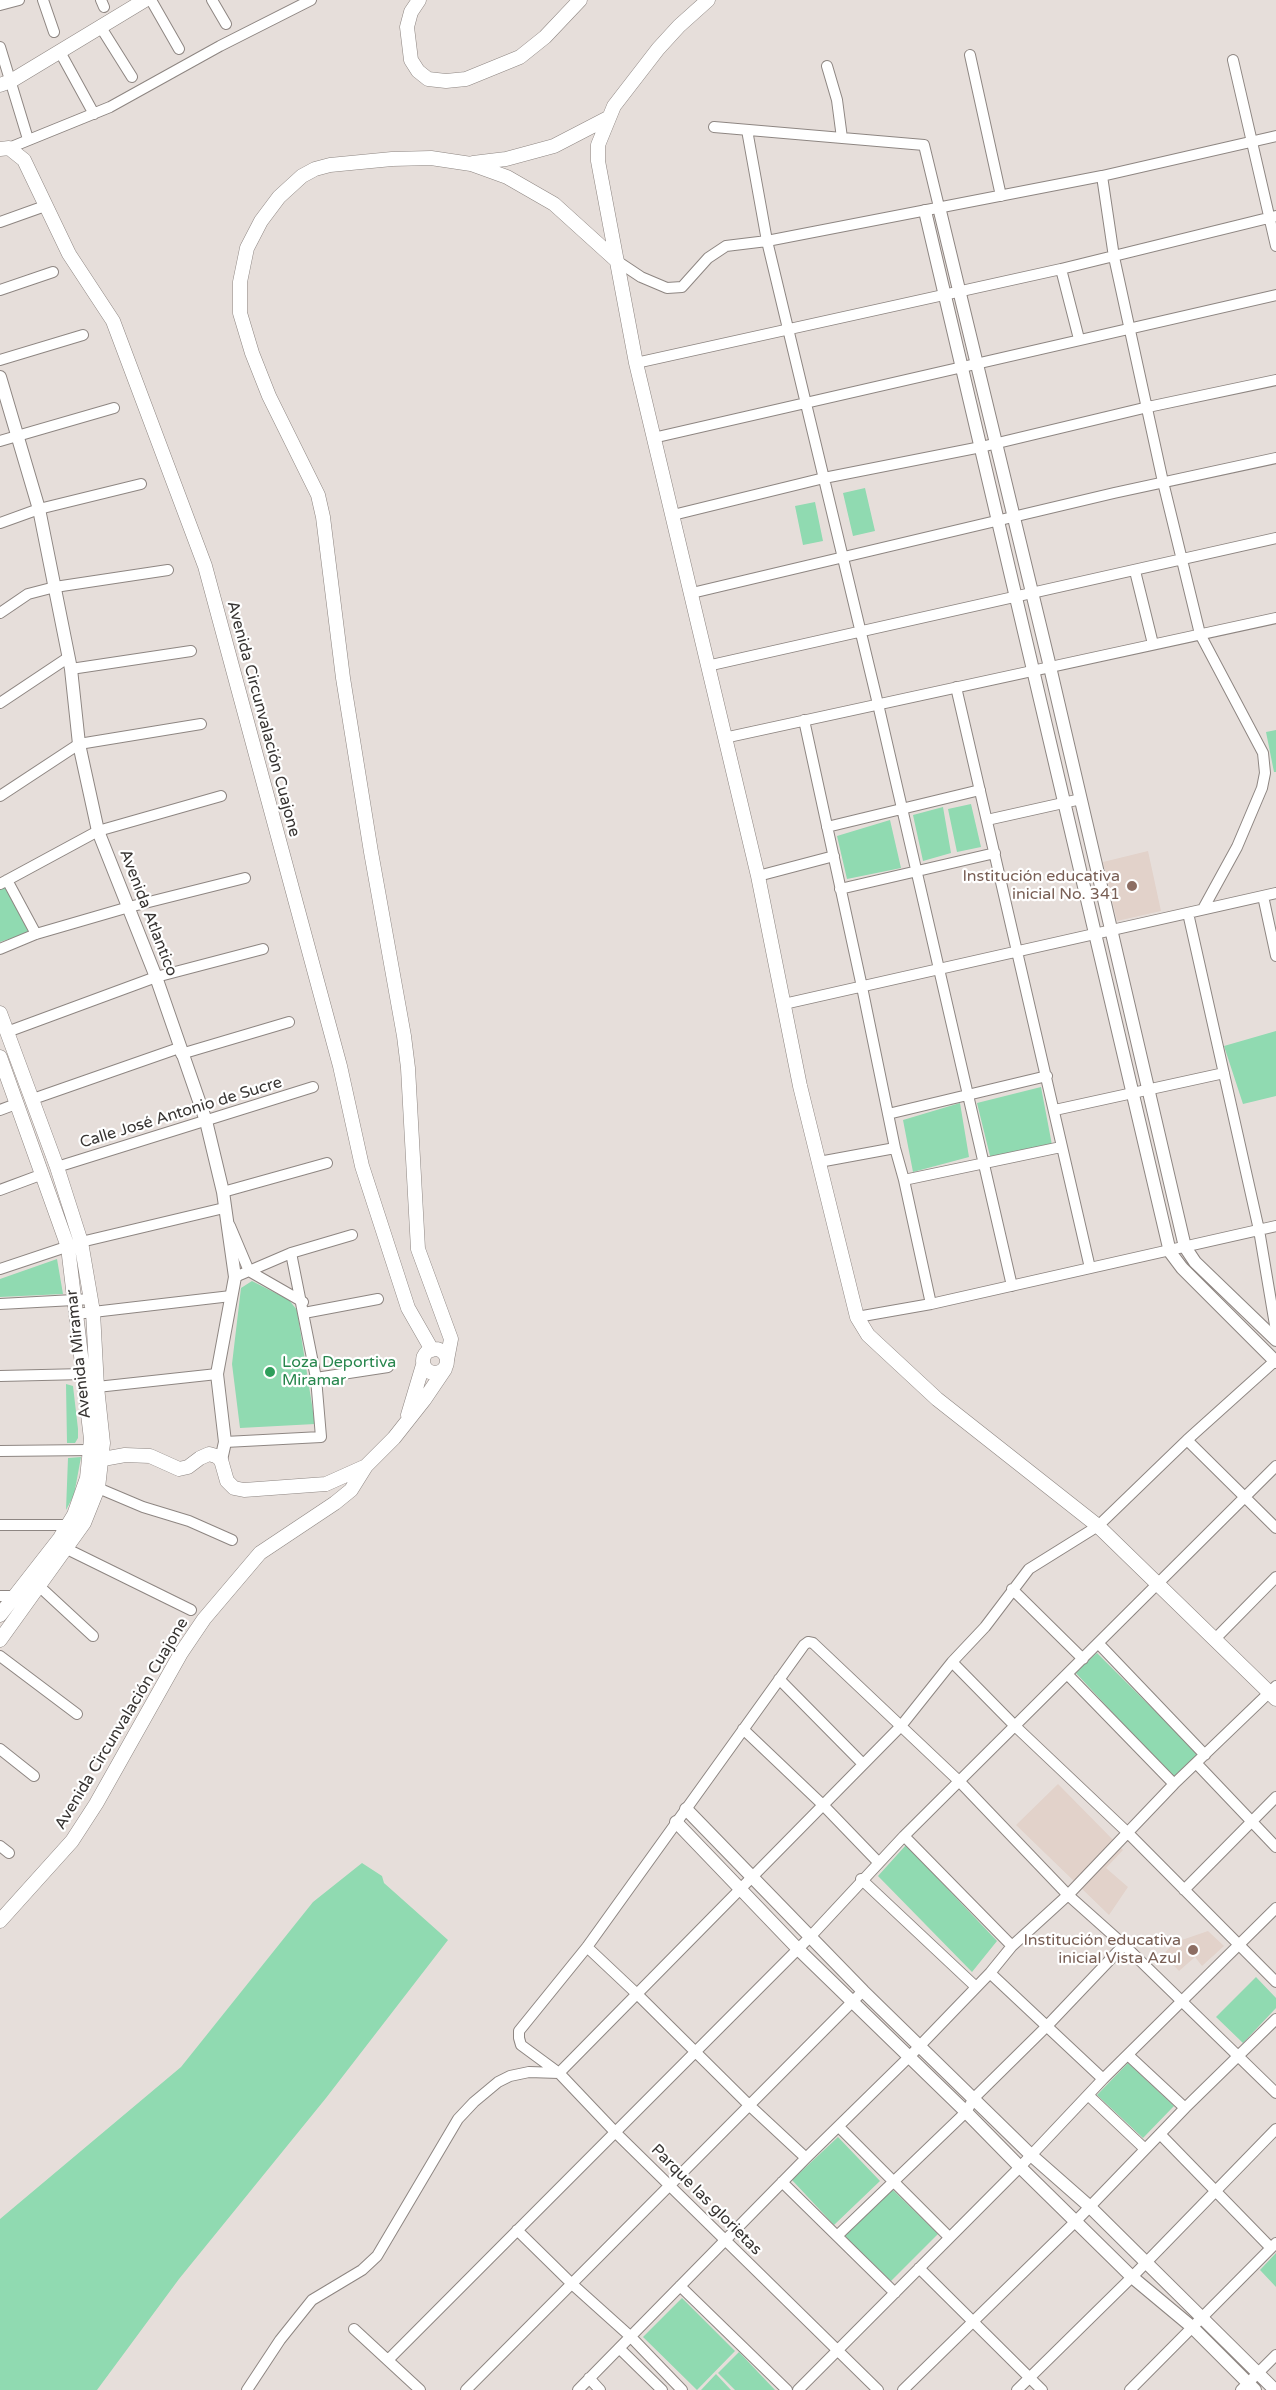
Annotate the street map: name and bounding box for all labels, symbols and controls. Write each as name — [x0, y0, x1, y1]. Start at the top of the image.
street label: Avenida Circunvalación Cuajone — [222, 599, 304, 839]
street label: Avenida Atlantico — [115, 847, 181, 979]
place label: Institución educativa inicial No. 341 — [962, 867, 1120, 905]
marker: Institución educativa inicial No. 341 — [1125, 879, 1139, 893]
street label: Calle José Antonio de Sucre — [78, 1073, 284, 1153]
street label: Avenida Miramar — [63, 1288, 95, 1420]
place label: Loza Deportiva Miramar — [282, 1353, 396, 1391]
marker: Loza Deportiva Miramar — [263, 1365, 277, 1379]
street label: Avenida Circunvalación Cuajone — [51, 1615, 193, 1833]
place label: Institución educativa inicial Vista Azul — [1023, 1931, 1181, 1969]
marker: Institución educativa inicial Vista Azul — [1186, 1943, 1200, 1957]
street label: Parque las glorietas — [647, 2141, 765, 2259]

